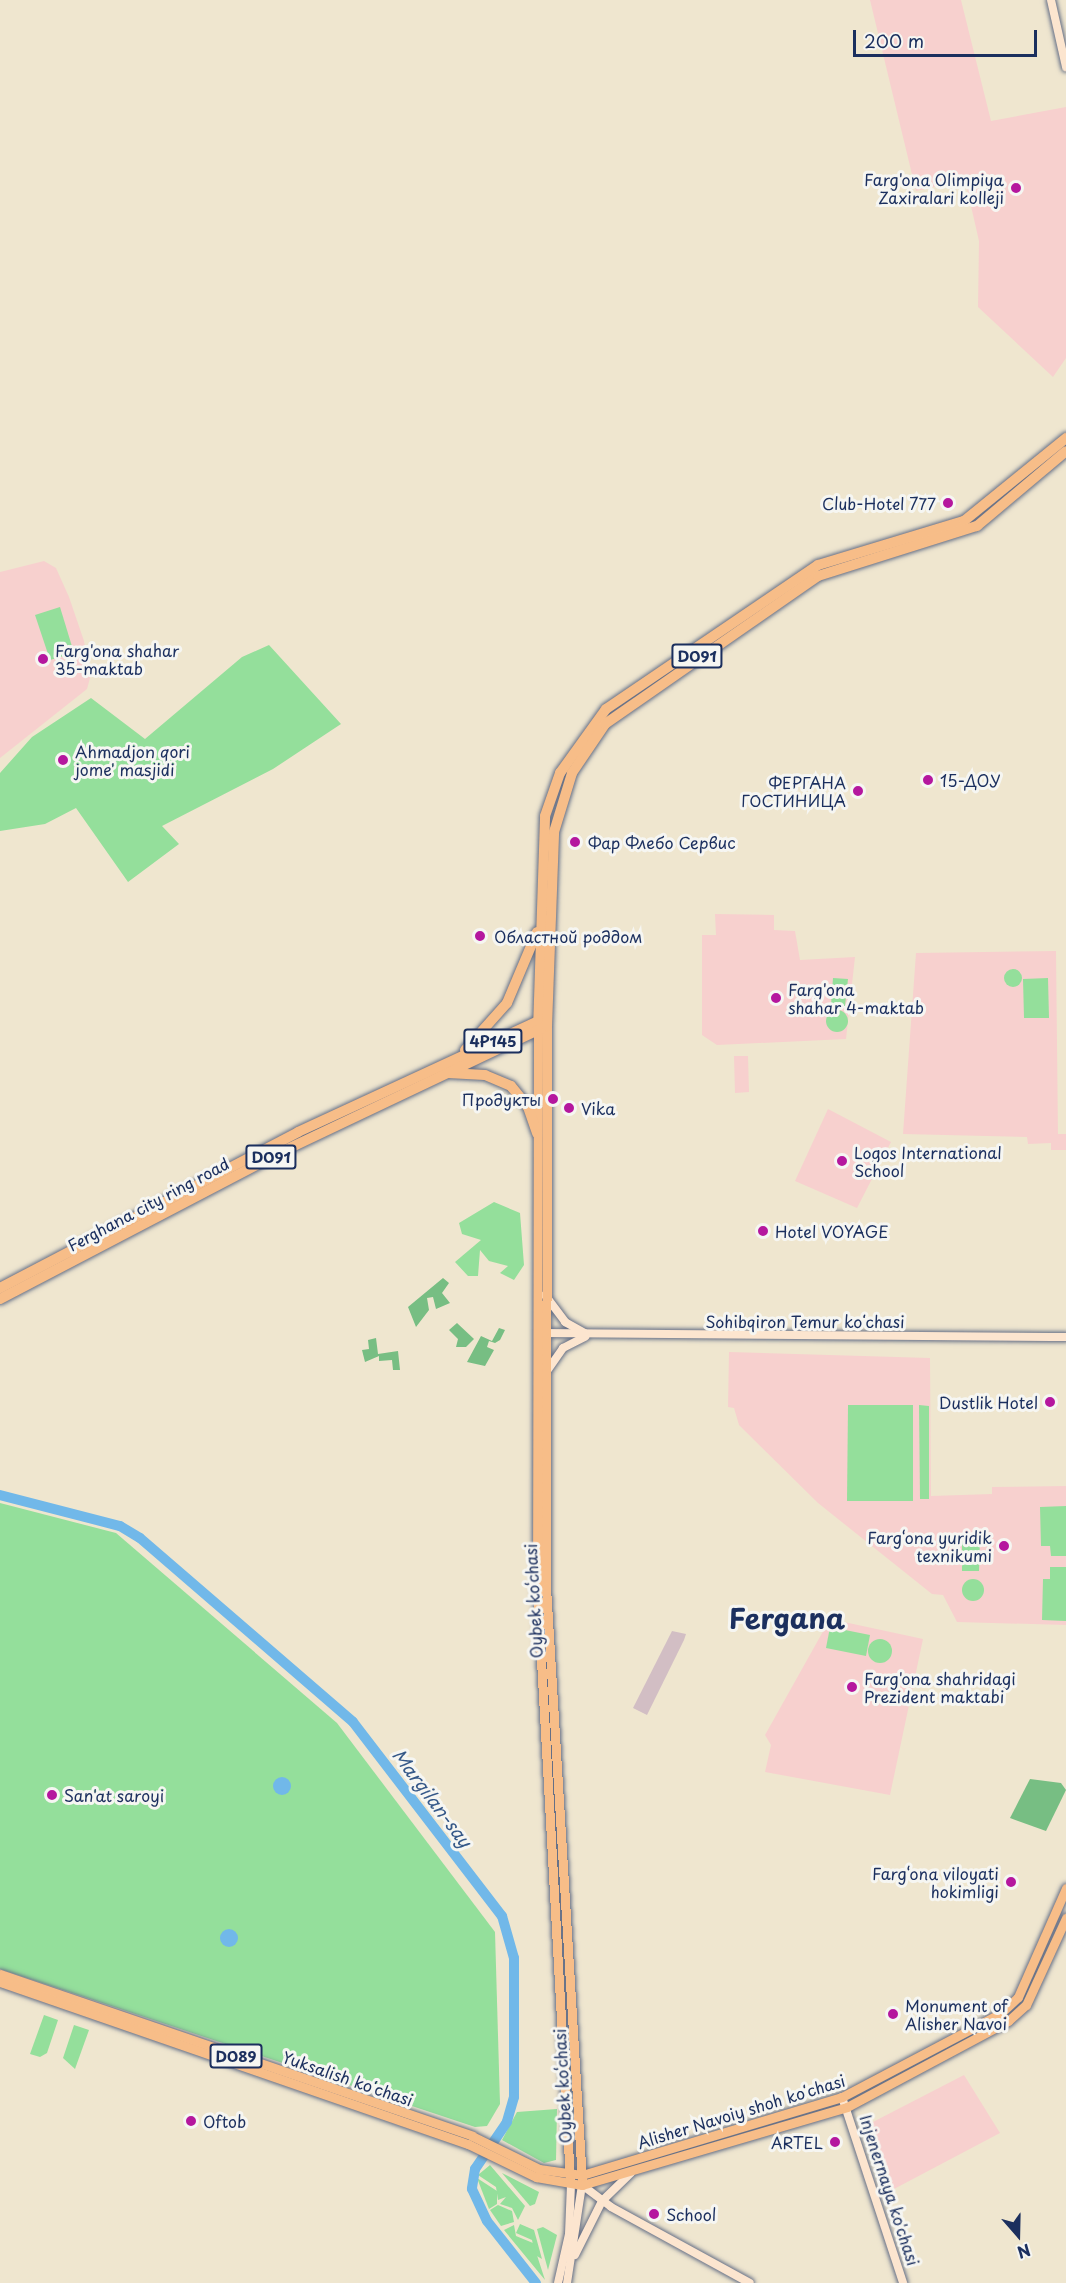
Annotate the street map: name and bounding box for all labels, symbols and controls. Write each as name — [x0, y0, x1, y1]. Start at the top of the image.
scale bar — [856, 18, 1040, 56]
text: 200 m — [864, 27, 924, 54]
place label: Farg'ona Olimpiya Zaxiralari kolleji — [863, 169, 1004, 207]
marker: Farg'ona Olimpiya Zaxiralari kolleji — [1009, 181, 1023, 195]
place label: Club-Hotel 777 — [821, 493, 936, 513]
marker: Club-Hotel 777 — [941, 496, 955, 510]
place label: Farg'ona shahar 35-maktab — [55, 640, 179, 678]
road number: D091 — [670, 644, 724, 668]
marker: Farg'ona shahar 35-maktab — [36, 652, 50, 666]
place label: Ahmadjon qori jome' masjidi — [75, 741, 189, 779]
marker: Ahmadjon qori jome' masjidi — [56, 753, 70, 767]
place label: 15-ДОУ — [940, 770, 1000, 790]
place label: ФЕРГАНА ГОСТИНИЦА — [741, 772, 846, 810]
marker: 15-ДОУ — [921, 773, 935, 787]
marker: ФЕРГАНА ГОСТИНИЦА — [851, 784, 865, 798]
place label: Фар Флебо Сервис — [588, 832, 737, 852]
marker: Фар Флебо Сервис — [566, 833, 584, 851]
place label: Областной роддом — [494, 926, 643, 946]
marker: Областной роддом — [471, 927, 489, 945]
place label: Farg'ona shahar 4-maktab — [788, 979, 924, 1017]
marker: Farg'ona shahar 4-maktab — [769, 991, 783, 1005]
road number: 4P145 — [463, 1029, 523, 1053]
place label: Продукты — [462, 1089, 541, 1109]
marker: Продукты — [546, 1092, 560, 1106]
place label: Vika — [581, 1098, 615, 1118]
marker: Vika — [562, 1101, 576, 1115]
place label: Logos International School — [854, 1142, 1004, 1180]
road number: D091 — [244, 1145, 298, 1169]
street label: Ferghana city ring road — [64, 1153, 232, 1255]
marker: Logos International School — [835, 1154, 849, 1168]
place label: Hotel VOYAGE — [775, 1221, 889, 1241]
marker: Hotel VOYAGE — [756, 1224, 770, 1238]
street label: Sohibqiron Temur koʻchasi — [705, 1311, 905, 1331]
place label: Dustlik Hotel — [937, 1392, 1038, 1412]
marker: Dustlik Hotel — [1043, 1395, 1057, 1409]
place label: Farg‘ona yuridik texnikumi — [867, 1527, 992, 1565]
marker: Farg‘ona yuridik texnikumi — [997, 1539, 1011, 1553]
street label: Oybek ko‘chasi — [520, 1543, 546, 1659]
district label: Fergana — [729, 1601, 845, 1635]
place label: Farg'ona shahridagi Prezident maktabi — [864, 1668, 1016, 1706]
marker: Farg'ona shahridagi Prezident maktabi — [845, 1680, 859, 1694]
water label: Margilan-say — [388, 1744, 476, 1852]
place label: San'at saroyi — [64, 1785, 166, 1805]
marker: San'at saroyi — [45, 1788, 59, 1802]
place label: Farg‘ona viloyati hokimligi — [872, 1863, 999, 1901]
marker: Farg‘ona viloyati hokimligi — [1004, 1875, 1018, 1889]
place label: Monument of Alisher Navoi — [905, 1995, 1008, 2033]
marker: Monument of Alisher Navoi — [886, 2007, 900, 2021]
street label: Oybek ko‘chasi — [549, 2028, 575, 2144]
road number: D089 — [209, 2044, 263, 2068]
street label: Yuksalish koʻchasi — [280, 2047, 416, 2109]
street label: Alisher Navoiy shoh koʻchasi — [634, 2070, 848, 2152]
place label: Oftob — [203, 2111, 246, 2131]
street label: Injenernaya ko'chasi — [856, 2112, 924, 2268]
marker: Oftob — [184, 2114, 198, 2128]
place label: ARTEL — [771, 2132, 823, 2152]
marker: ARTEL — [828, 2135, 842, 2149]
place label: School — [666, 2204, 716, 2224]
north arrow — [988, 2205, 1048, 2265]
marker: School — [647, 2207, 661, 2221]
text: N — [1014, 2238, 1034, 2265]

